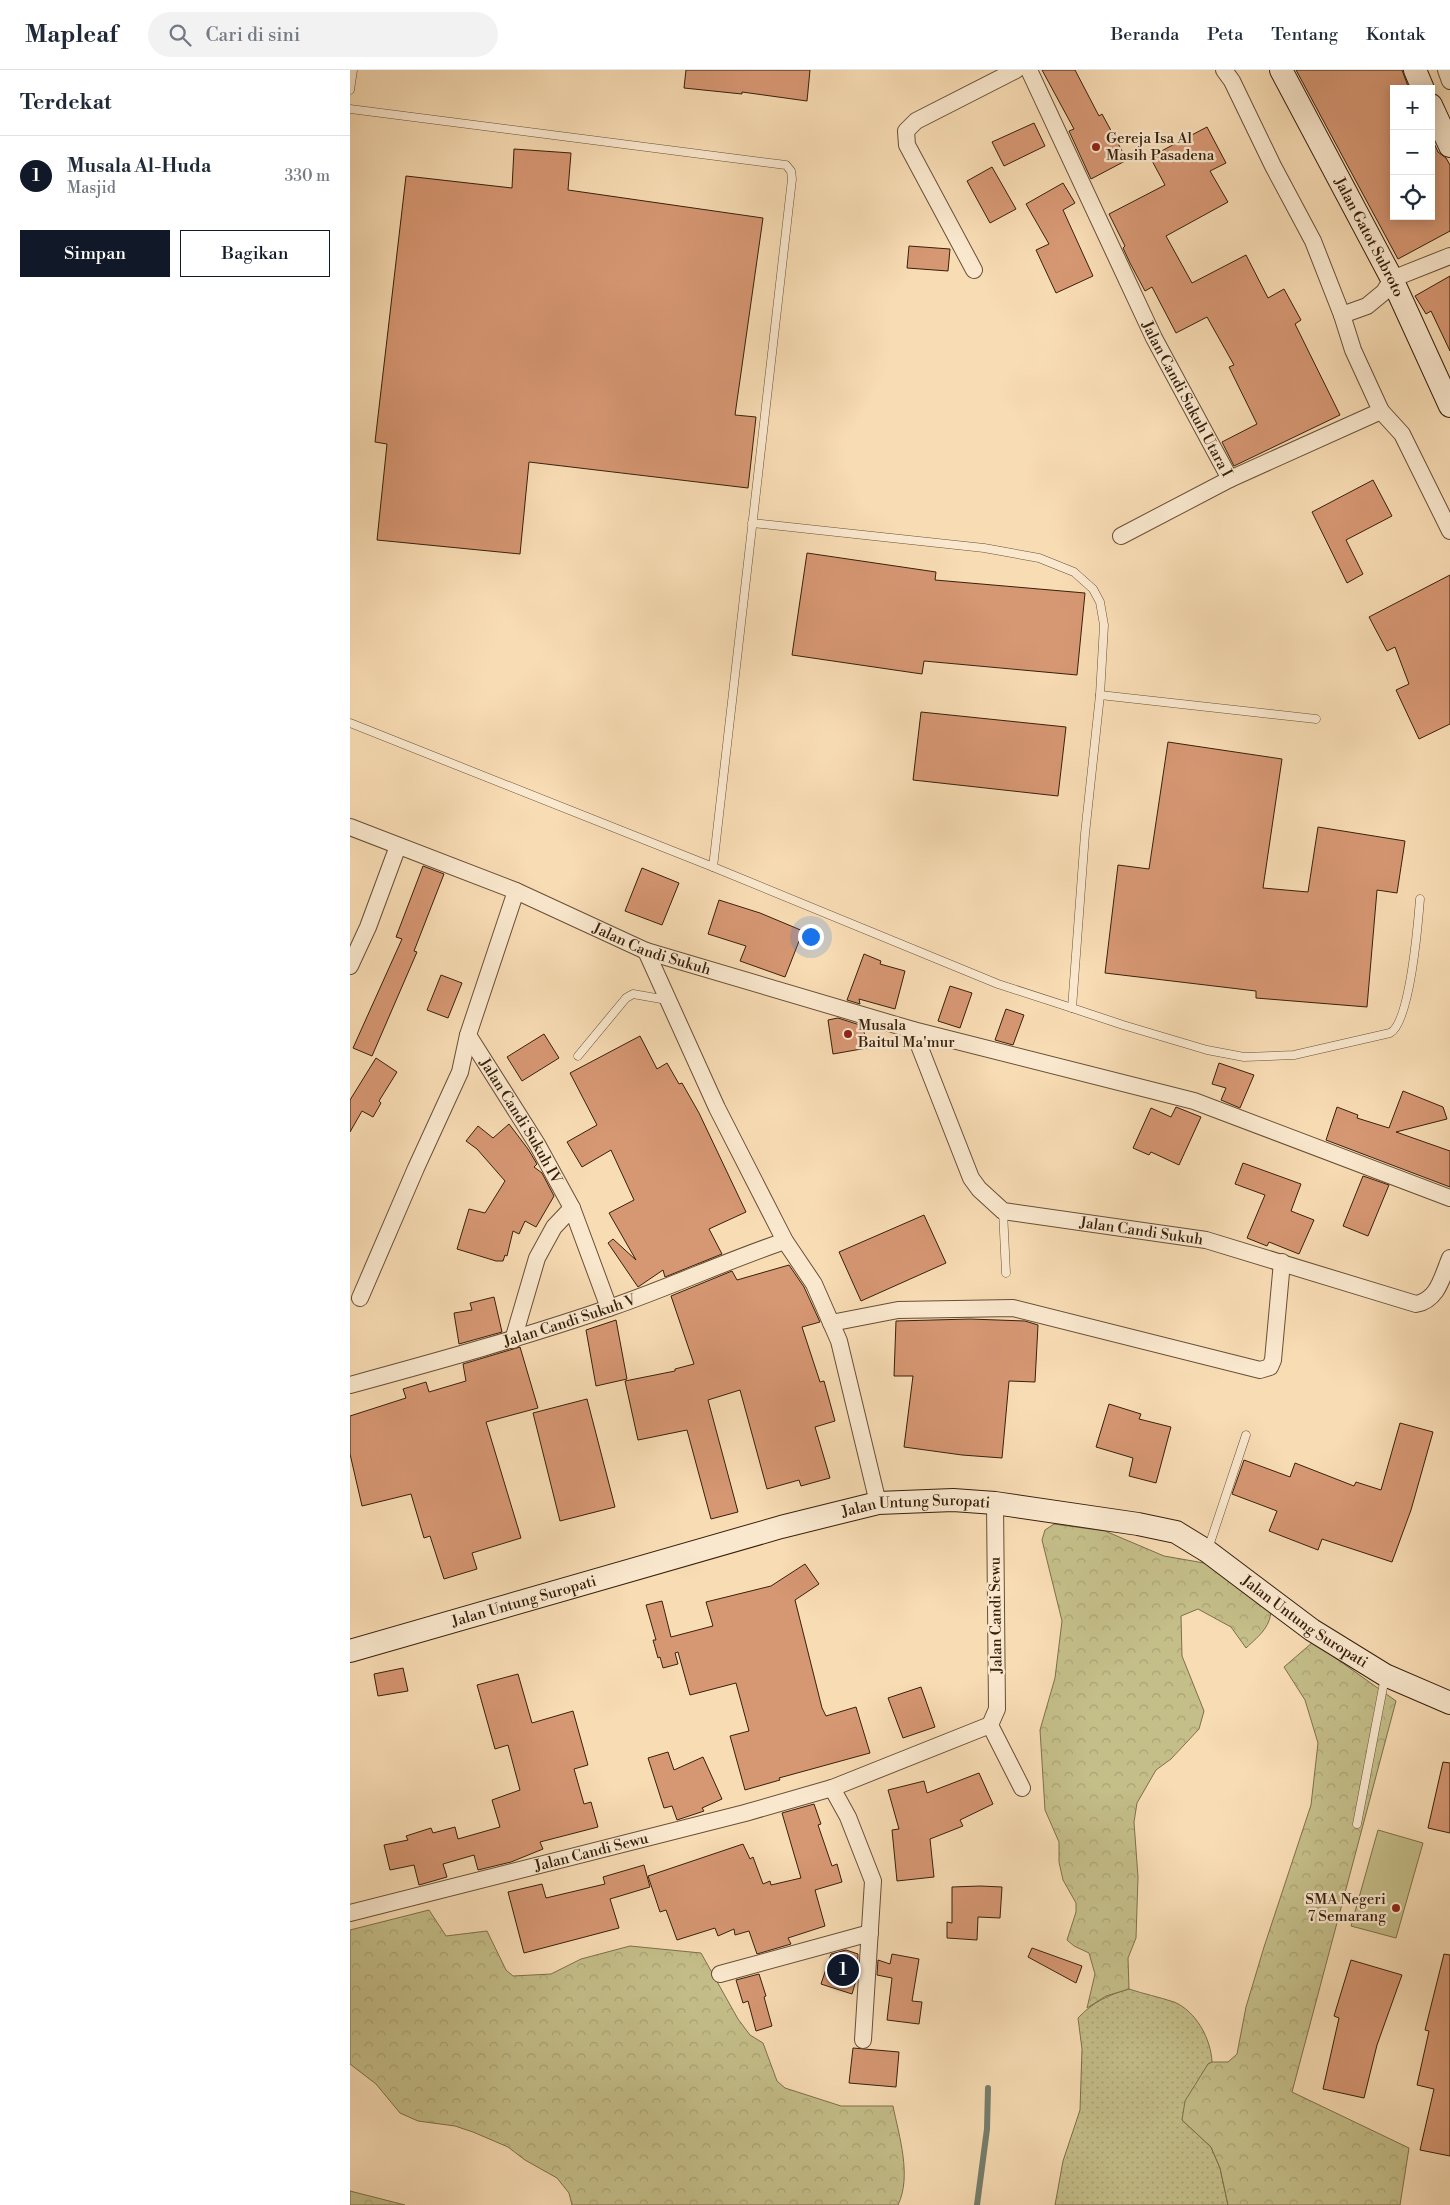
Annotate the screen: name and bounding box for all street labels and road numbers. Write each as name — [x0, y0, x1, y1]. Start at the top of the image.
street label: Jalan Gatot Subroto — [1330, 173, 1408, 300]
street label: Jalan Candi Sukuh Utara I — [1137, 317, 1237, 481]
street label: Jalan Candi Sukuh — [589, 918, 713, 979]
street label: Jalan Candi Sukuh IV — [475, 1054, 567, 1187]
street label: Jalan Candi Sukuh — [1078, 1212, 1204, 1249]
street label: Jalan Candi Sukuh V — [500, 1290, 639, 1351]
street label: Jalan Untung Suropati — [838, 1490, 991, 1521]
street label: Jalan Candi Sewu — [985, 1556, 1007, 1674]
street label: Jalan Untung Suropati — [1237, 1570, 1372, 1672]
street label: Jalan Untung Suropati — [448, 1571, 599, 1631]
street label: Jalan Candi Sewu — [532, 1828, 651, 1876]

